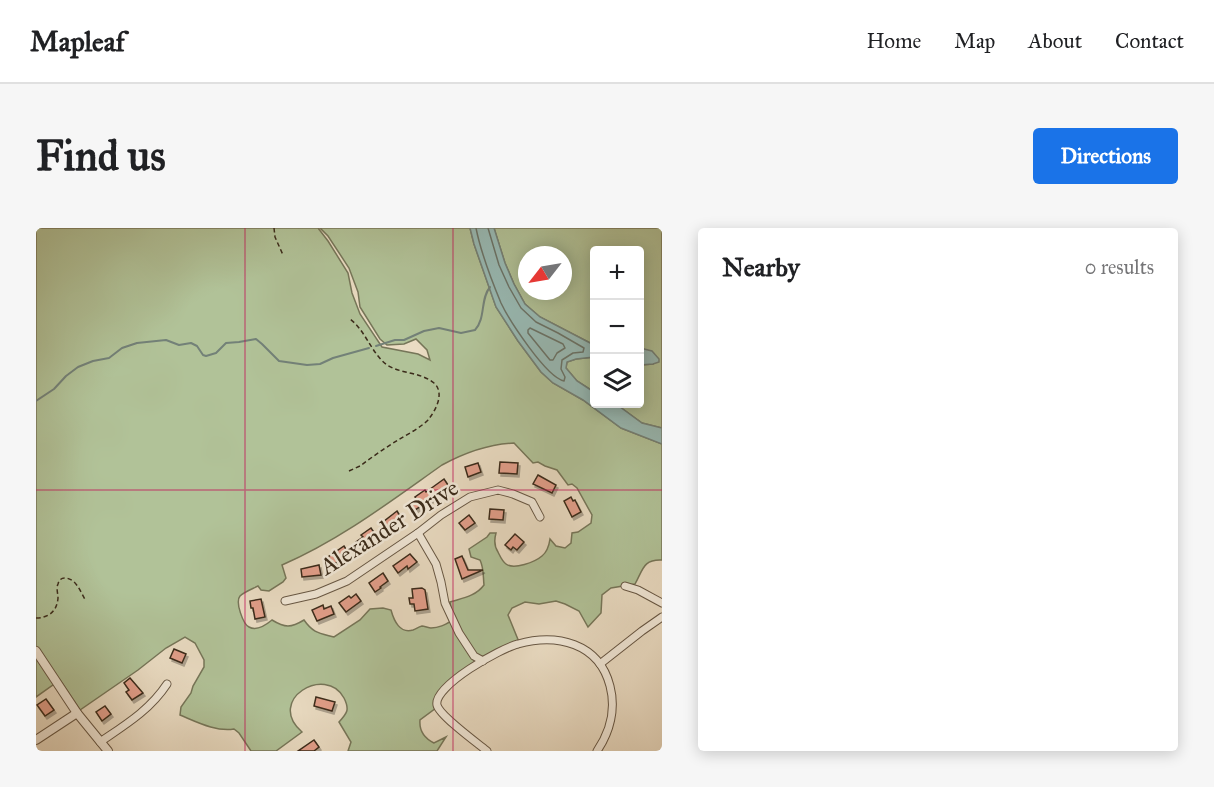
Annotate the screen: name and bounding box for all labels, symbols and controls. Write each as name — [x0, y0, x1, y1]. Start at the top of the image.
text: Mapleaf — [30, 24, 125, 59]
text: Home — [866, 28, 921, 54]
text: Map — [954, 28, 995, 54]
text: About — [1028, 28, 1082, 54]
text: Contact — [1115, 28, 1184, 54]
button: Directions — [1033, 128, 1178, 184]
text: Find us — [36, 130, 166, 182]
north arrow — [518, 246, 572, 300]
map controls — [590, 246, 644, 408]
button: + — [590, 246, 644, 300]
text: Nearby — [722, 251, 800, 283]
text: 0 results — [1085, 255, 1154, 279]
button: − — [590, 300, 644, 354]
button: layers — [590, 354, 644, 408]
street label: Alexander Drive — [313, 472, 464, 582]

